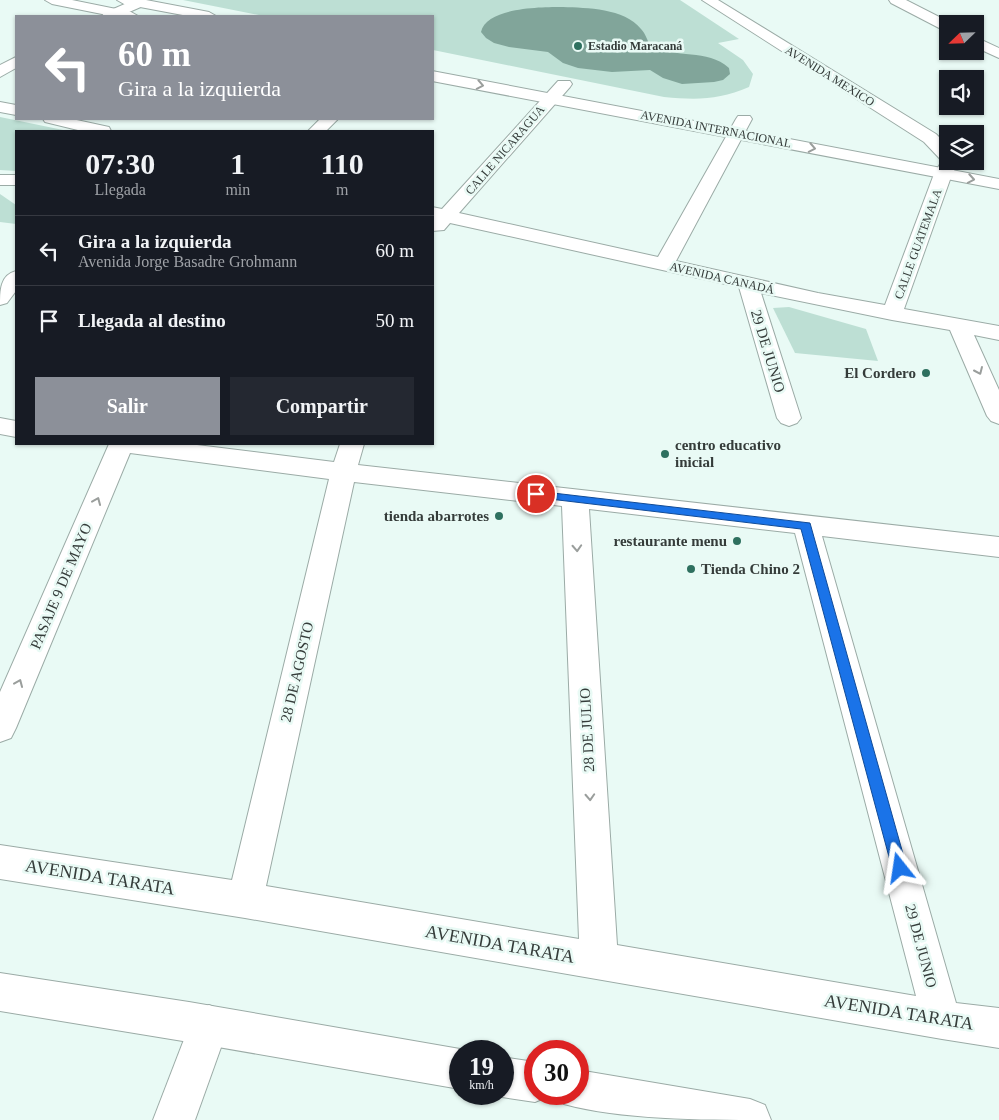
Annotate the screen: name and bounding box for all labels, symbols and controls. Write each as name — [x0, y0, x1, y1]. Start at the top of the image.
north arrow — [939, 15, 984, 60]
map controls — [939, 15, 984, 170]
icon: left — [35, 35, 100, 100]
text: 60 m — [118, 35, 191, 74]
place label: Estadio Maracaná — [588, 39, 682, 53]
marker: Estadio Maracaná — [572, 40, 584, 52]
street label: AVENIDA MEXICO — [783, 43, 878, 109]
button: sound — [939, 70, 984, 115]
text: Gira a la izquierda — [118, 76, 281, 101]
one-way arrow — [476, 79, 485, 89]
street label: CALLE NICARAGUA — [462, 102, 548, 197]
street label: AVENIDA INTERNACIONAL — [639, 107, 793, 151]
button: layers — [939, 125, 984, 170]
one-way arrow — [808, 142, 816, 153]
text: 07:30 — [85, 147, 155, 180]
text: 1 — [230, 147, 245, 180]
text: 110 — [320, 147, 364, 180]
one-way arrow — [967, 174, 976, 184]
text: Llegada — [94, 181, 146, 198]
text: min — [225, 181, 250, 198]
text: m — [336, 181, 348, 198]
street label: CALLE GUATEMALA — [892, 187, 945, 301]
text: Gira a la izquierda — [78, 231, 232, 252]
icon: left — [35, 237, 63, 265]
text: 60 m — [375, 240, 414, 261]
text: Avenida Jorge Basadre Grohmann — [78, 253, 297, 270]
street label: AVENIDA CANADÁ — [668, 259, 776, 297]
icon: arrive — [35, 307, 63, 335]
street label: 29 DE JUNIO — [748, 308, 788, 395]
text: Llegada al destino — [78, 310, 226, 331]
text: 50 m — [375, 310, 414, 331]
place label: El Cordero — [844, 365, 916, 381]
one-way arrow — [972, 366, 983, 375]
marker: El Cordero — [920, 367, 932, 379]
button: Salir — [35, 377, 220, 435]
button: Compartir — [230, 377, 414, 435]
place label: centro educativo inicial — [675, 437, 781, 470]
marker: centro educativo inicial — [659, 448, 671, 460]
pin — [515, 473, 557, 515]
icon: arrive — [522, 480, 550, 508]
one-way arrow — [90, 497, 101, 506]
place label: tienda abarrotes — [384, 508, 489, 524]
marker: tienda abarrotes — [493, 510, 505, 522]
street label: PASAJE 9 DE MAYO — [27, 521, 95, 651]
place label: restaurante menu — [614, 533, 727, 549]
marker: restaurante menu — [731, 535, 743, 547]
one-way arrow — [572, 544, 583, 552]
place label: Tienda Chino 2 — [701, 561, 800, 577]
marker: Tienda Chino 2 — [685, 563, 697, 575]
street label: 28 DE AGOSTO — [278, 620, 316, 724]
one-way arrow — [13, 679, 24, 688]
street label: 28 DE JULIO — [577, 687, 597, 772]
one-way arrow — [585, 794, 596, 802]
position arrow — [873, 841, 925, 893]
street label: AVENIDA TARATA — [24, 855, 176, 899]
street label: 29 DE JUNIO — [902, 902, 940, 990]
street label: AVENIDA TARATA — [424, 921, 576, 967]
street label: AVENIDA TARATA — [823, 990, 975, 1034]
speed limit sign: 30 — [524, 1040, 589, 1105]
text: 19 — [469, 1053, 494, 1080]
text: km/h — [469, 1078, 494, 1092]

